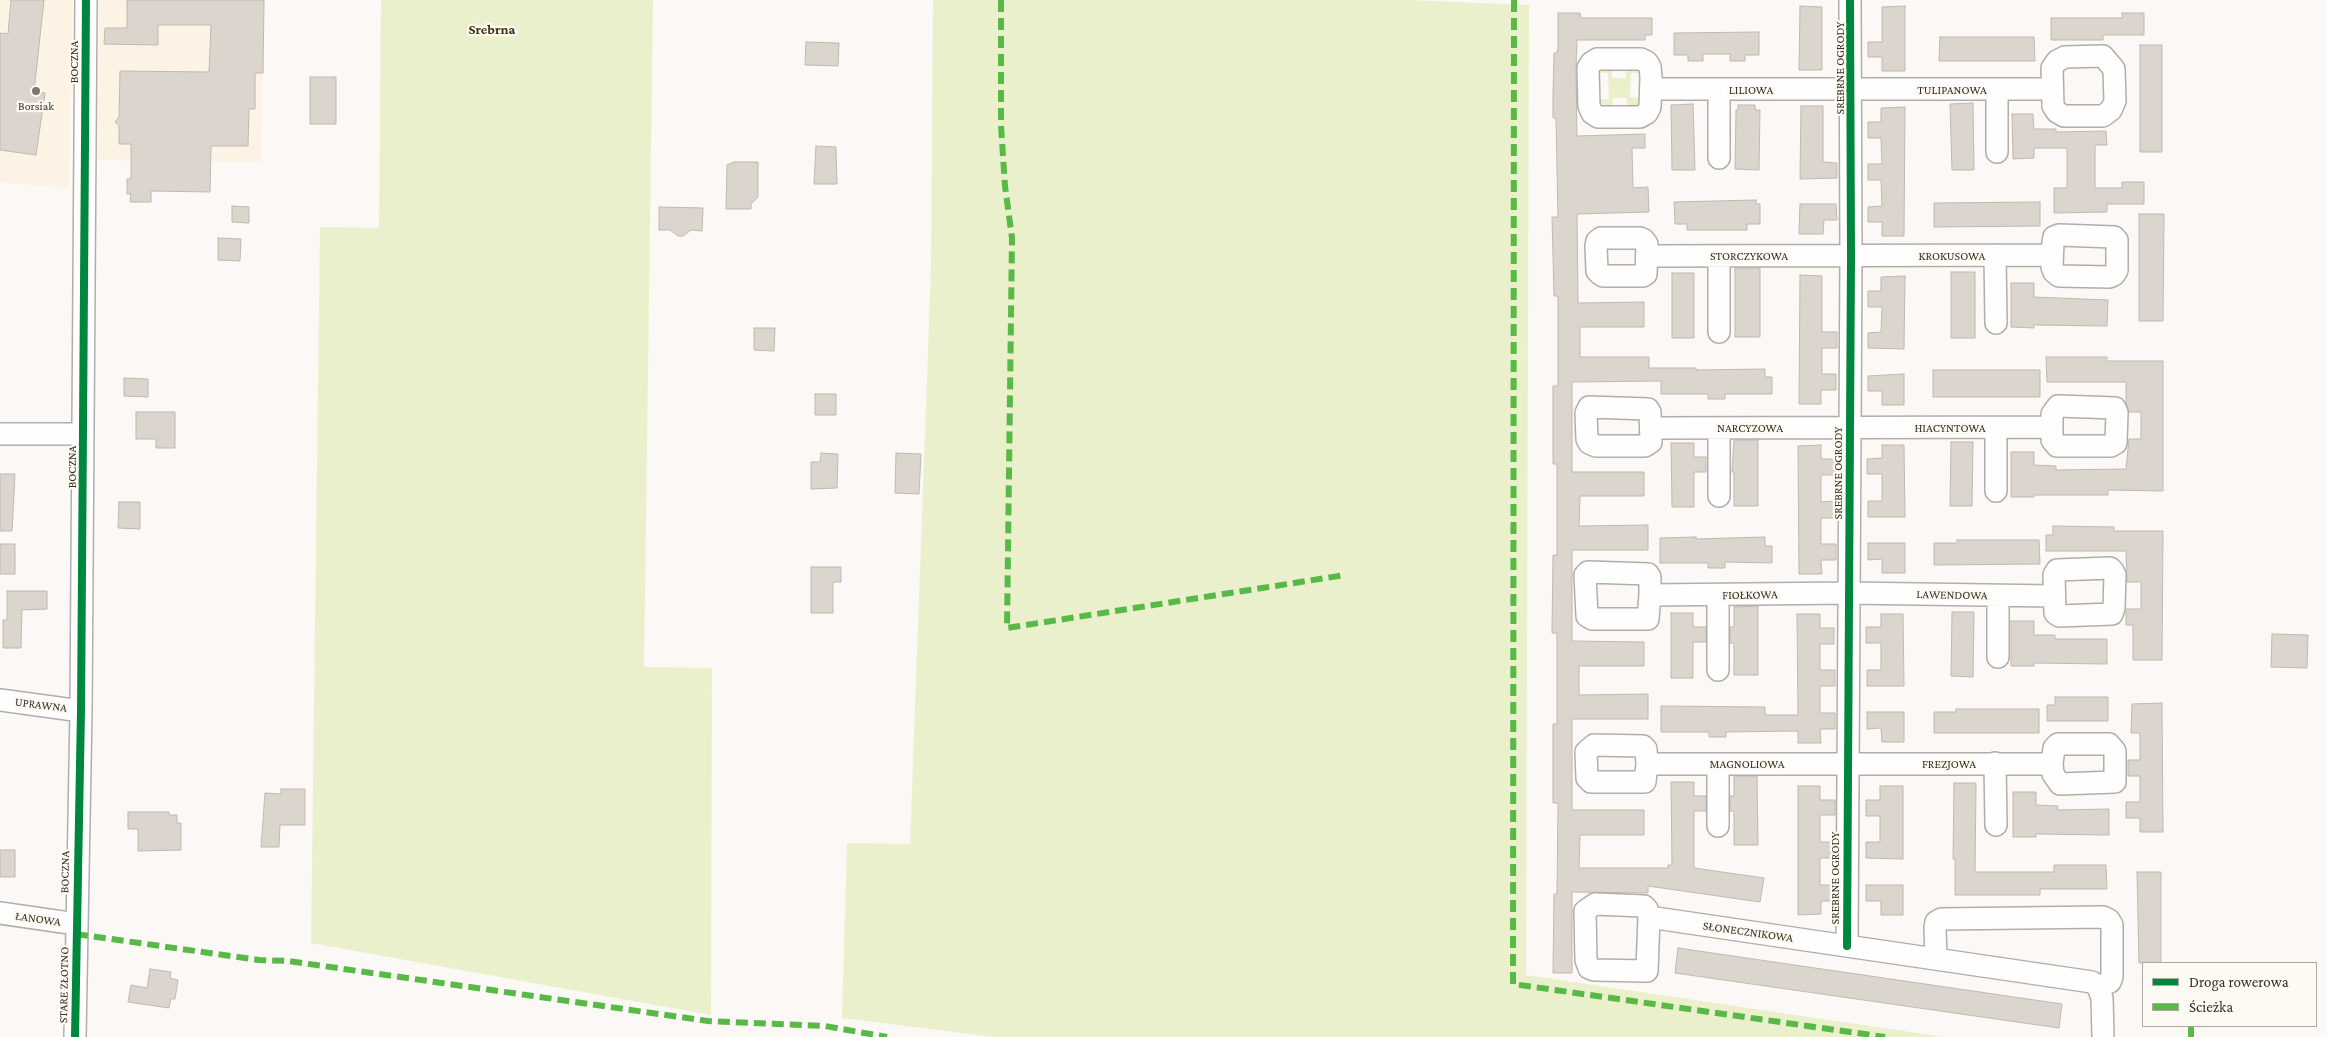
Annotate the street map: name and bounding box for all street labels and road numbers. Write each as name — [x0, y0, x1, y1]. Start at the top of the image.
street label: SREBRNE OGRODY — [1833, 22, 1847, 114]
street label: BOCZNA — [67, 41, 81, 83]
street label: LILIOWA — [1729, 83, 1773, 97]
street label: TULIPANOWA — [1917, 83, 1987, 97]
street label: STORCZYKOWA — [1710, 249, 1788, 263]
street label: KROKUSOWA — [1919, 249, 1985, 263]
street label: NARCYZOWA — [1717, 421, 1783, 435]
street label: HIACYNTOWA — [1914, 421, 1986, 435]
street label: SREBRNE OGRODY — [1831, 427, 1845, 519]
street label: BOCZNA — [65, 446, 79, 488]
street label: FIOŁKOWA — [1722, 587, 1778, 603]
street label: LAWENDOWA — [1916, 587, 1988, 603]
street label: UPRAWNA — [14, 695, 68, 715]
street label: MAGNOLIOWA — [1709, 757, 1785, 771]
street label: FREZJOWA — [1922, 757, 1976, 771]
street label: SREBRNE OGRODY — [1828, 832, 1842, 924]
street label: BOCZNA — [57, 851, 73, 893]
street label: ŁANOWA — [14, 909, 62, 929]
street label: SŁONECZNIKOWA — [1702, 919, 1794, 945]
street label: STARE ZŁOTNO — [56, 947, 72, 1023]

